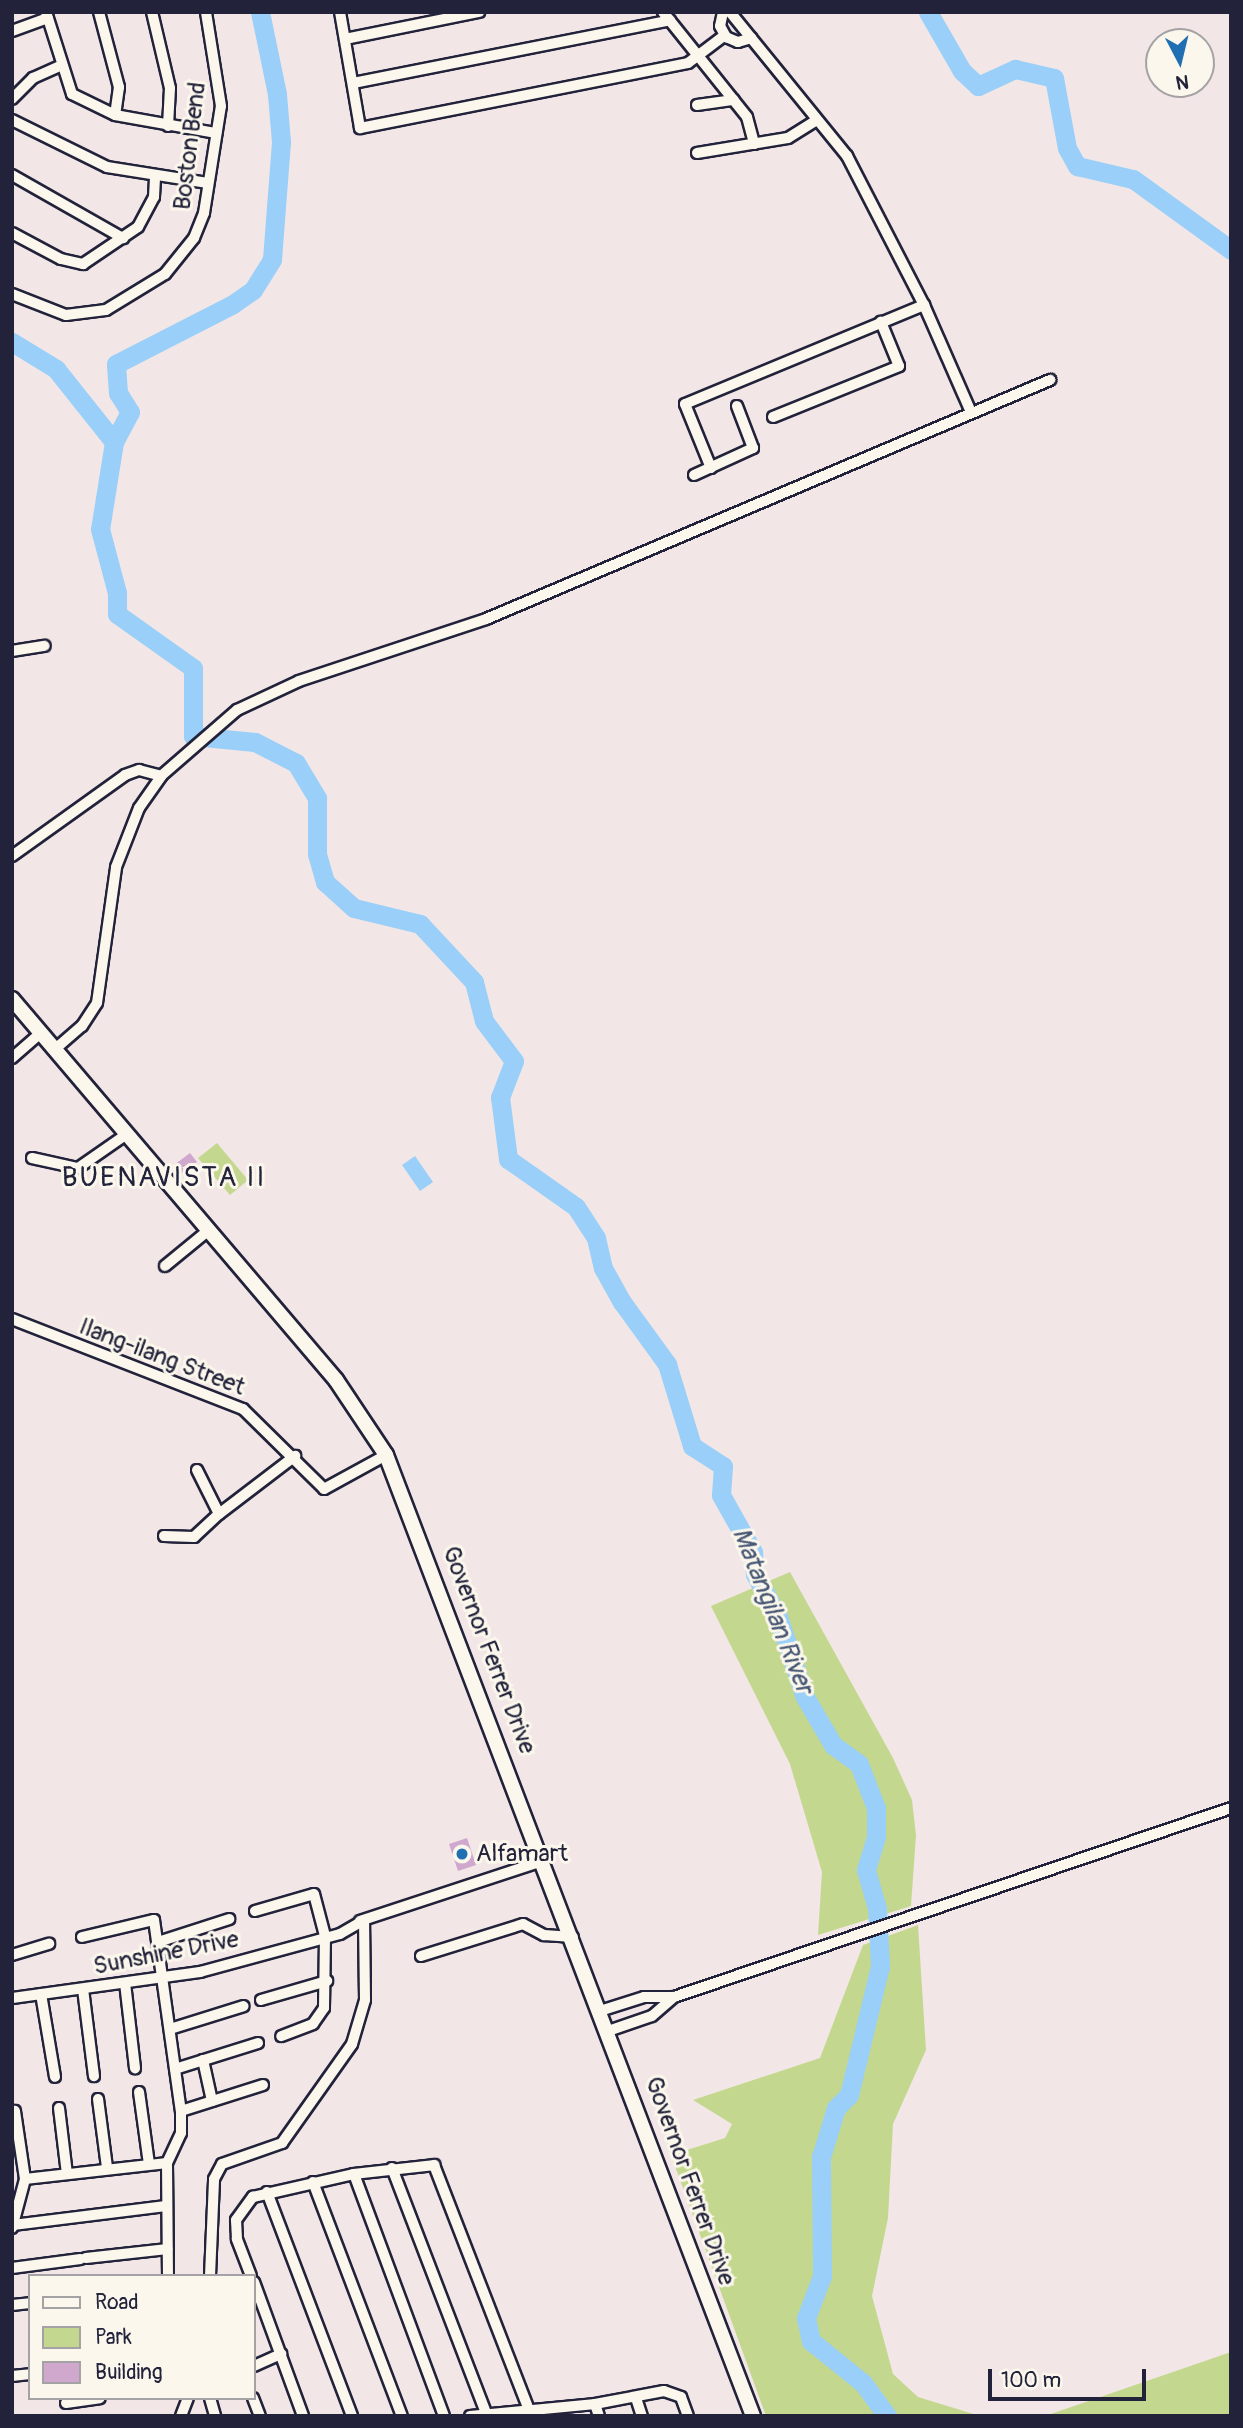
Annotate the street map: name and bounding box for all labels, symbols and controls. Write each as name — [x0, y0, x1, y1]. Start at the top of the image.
north arrow — [1145, 28, 1215, 98]
text: N — [1174, 69, 1190, 95]
street label: Boston Bend — [168, 80, 212, 212]
district label: BUENAVISTA II — [63, 1161, 265, 1195]
street label: Ilang-ilang Street — [75, 1312, 249, 1402]
water label: Matangilan River — [725, 1523, 819, 1699]
street label: Governor Ferrer Drive — [436, 1542, 542, 1758]
place label: Alfamart — [476, 1840, 568, 1868]
marker: Alfamart — [454, 1846, 470, 1862]
street label: Sunshine Drive — [91, 1925, 241, 1981]
street label: Governor Ferrer Drive — [639, 2073, 741, 2289]
legend — [28, 2274, 256, 2400]
text: Road — [95, 2289, 139, 2316]
text: Park — [95, 2324, 132, 2351]
scale bar — [991, 2354, 1148, 2398]
text: Building — [95, 2359, 162, 2386]
text: 100 m — [1001, 2367, 1061, 2394]

